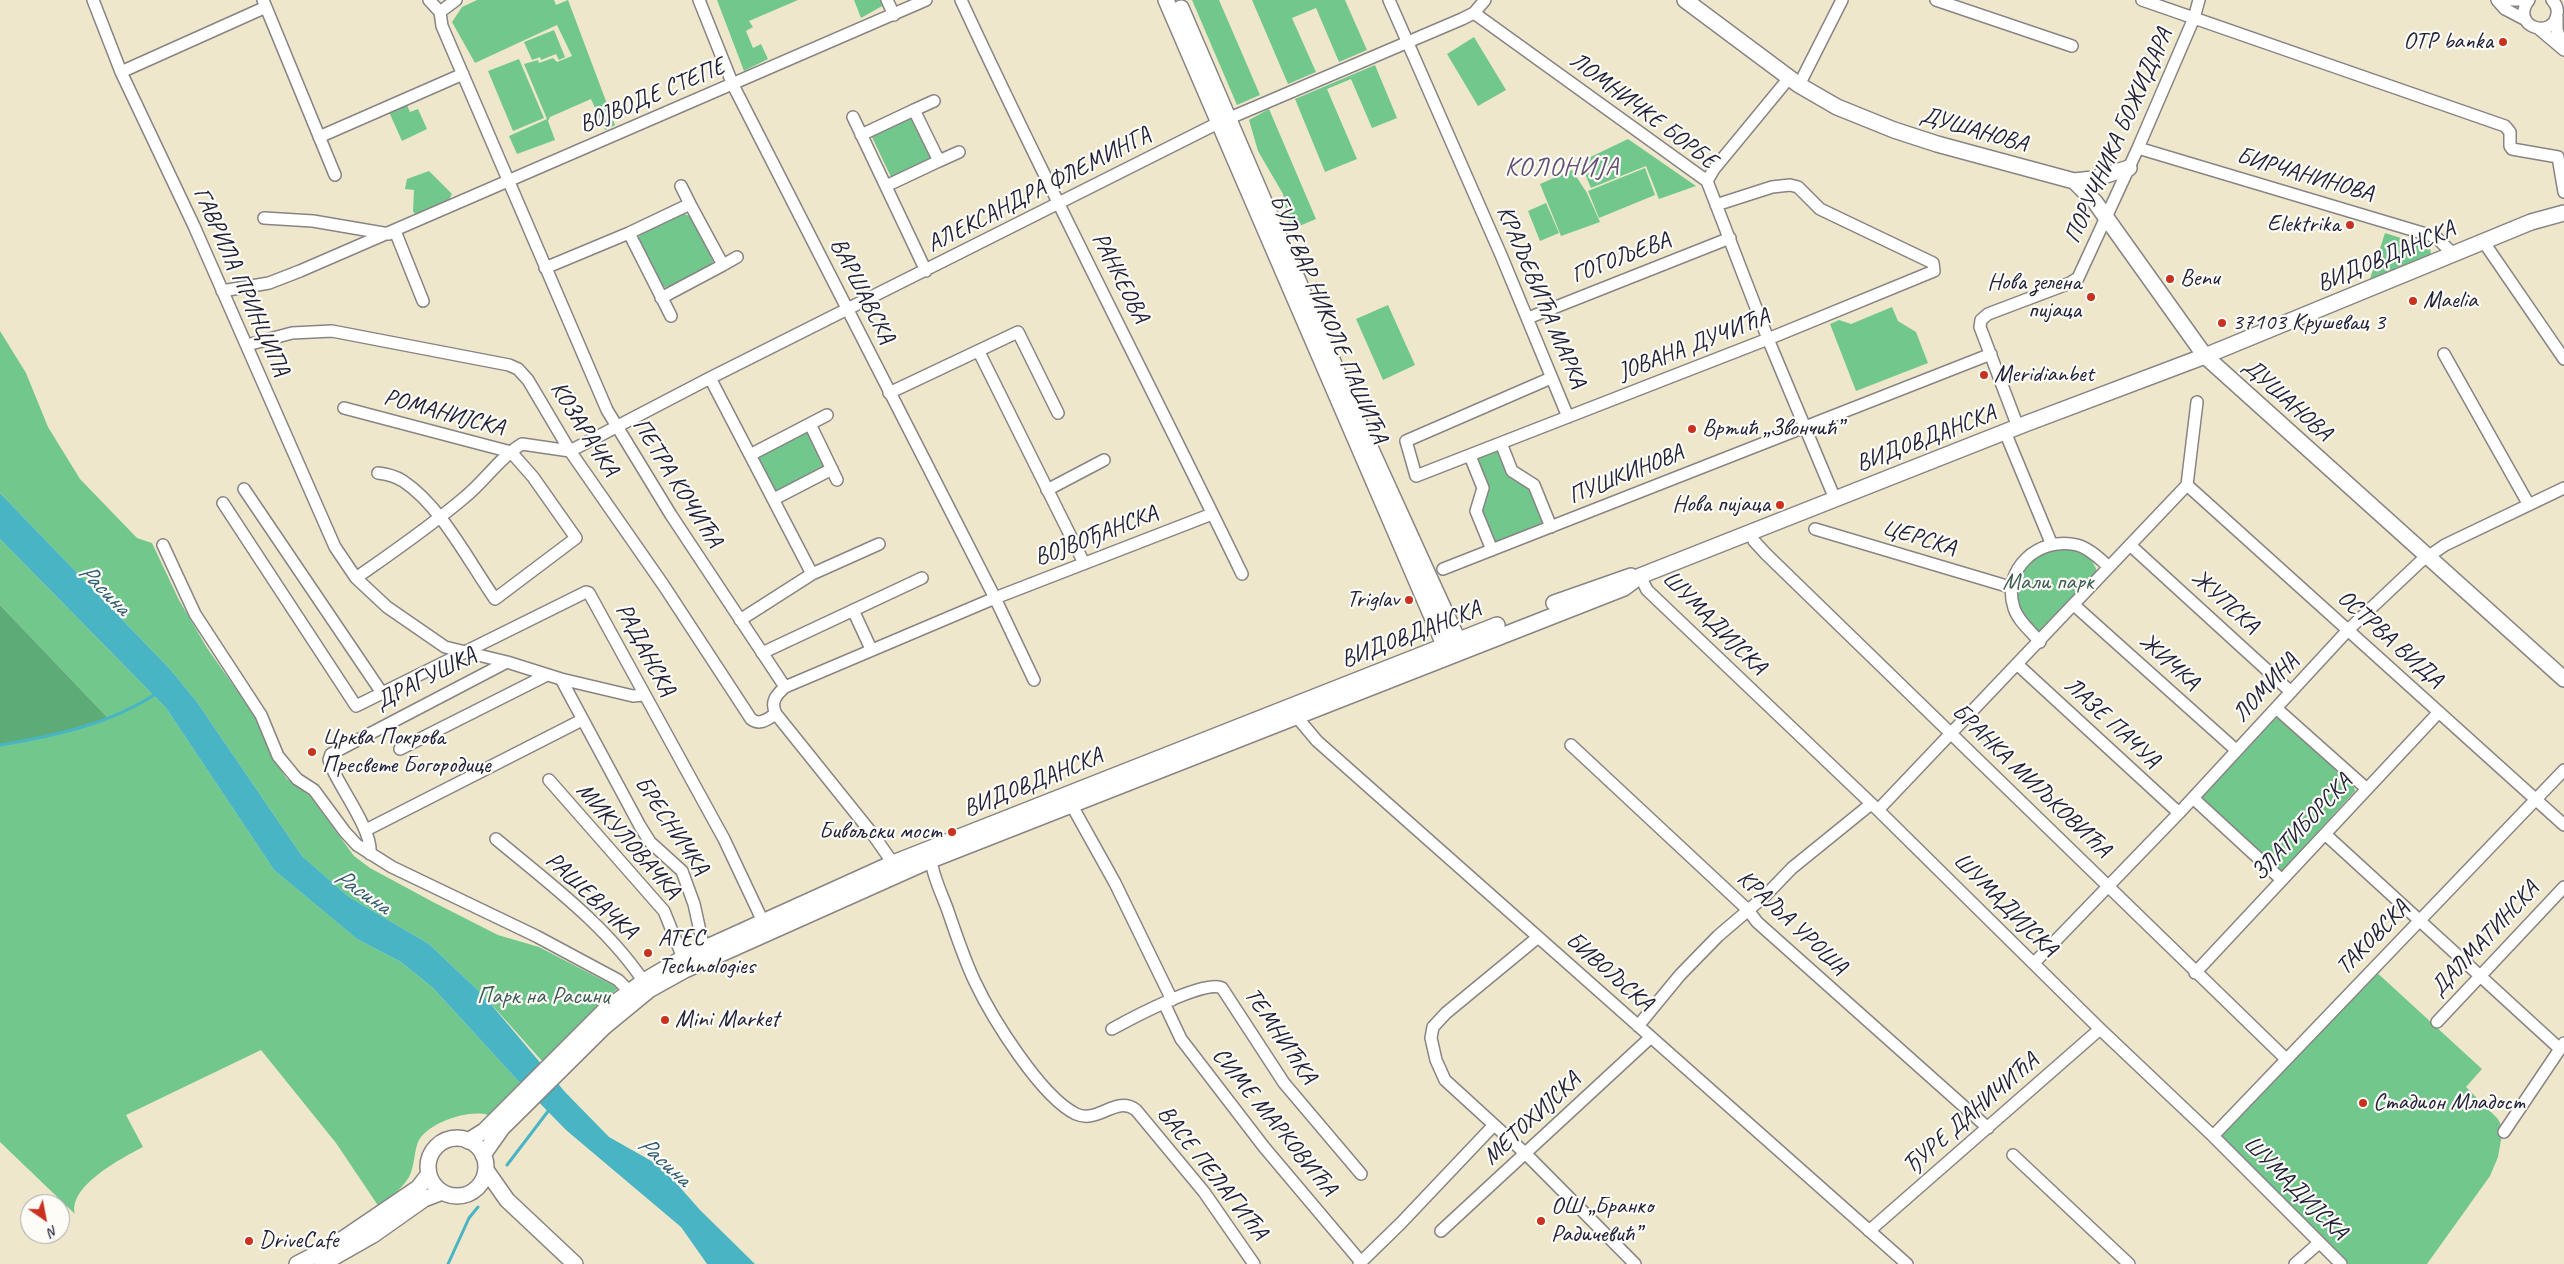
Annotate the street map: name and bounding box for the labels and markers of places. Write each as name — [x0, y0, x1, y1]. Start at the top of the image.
place label: OTP banka — [2403, 28, 2493, 56]
marker: OTP banka — [2497, 36, 2509, 48]
place label: Elektrika — [2267, 211, 2340, 239]
marker: Elektrika — [2344, 219, 2356, 231]
place label: Benu — [2180, 265, 2220, 293]
place label: Нова зелена пијаца — [1987, 269, 2081, 325]
marker: Benu — [2164, 273, 2176, 285]
place label: Maelia — [2423, 287, 2478, 315]
marker: Нова зелена пијаца — [2085, 291, 2097, 303]
marker: Maelia — [2407, 295, 2419, 307]
place label: 37103 Крушевац 3 — [2232, 309, 2385, 337]
marker: 37103 Крушевац 3 — [2216, 317, 2228, 329]
place label: Meridianbet — [1994, 361, 2094, 389]
marker: Meridianbet — [1978, 369, 1990, 381]
place label: Вртић „Звончић” — [1702, 415, 1842, 443]
marker: Вртић „Звончић” — [1686, 423, 1698, 435]
place label: Нова пијаца — [1672, 491, 1770, 519]
marker: Нова пијаца — [1774, 499, 1786, 511]
place label: Triglav — [1347, 586, 1399, 614]
marker: Triglav — [1403, 594, 1415, 606]
place label: Црква Покрова Пресвете Богородице — [322, 724, 491, 780]
marker: Црква Покрова Пресвете Богородице — [306, 746, 318, 758]
place label: Бивољски мост — [819, 818, 942, 846]
marker: Бивољски мост — [946, 826, 958, 838]
place label: ATEC Technologies — [658, 925, 755, 981]
marker: ATEC Technologies — [642, 947, 654, 959]
place label: Mini Market — [675, 1006, 779, 1034]
marker: Mini Market — [659, 1014, 671, 1026]
place label: Стадион Младост — [2373, 1089, 2524, 1117]
marker: Стадион Младост — [2357, 1097, 2369, 1109]
place label: ОШ „Бранко Радичевић” — [1551, 1193, 1653, 1249]
marker: ОШ „Бранко Радичевић” — [1535, 1215, 1547, 1227]
place label: DriveCafe — [259, 1227, 338, 1255]
marker: DriveCafe — [243, 1235, 255, 1247]

